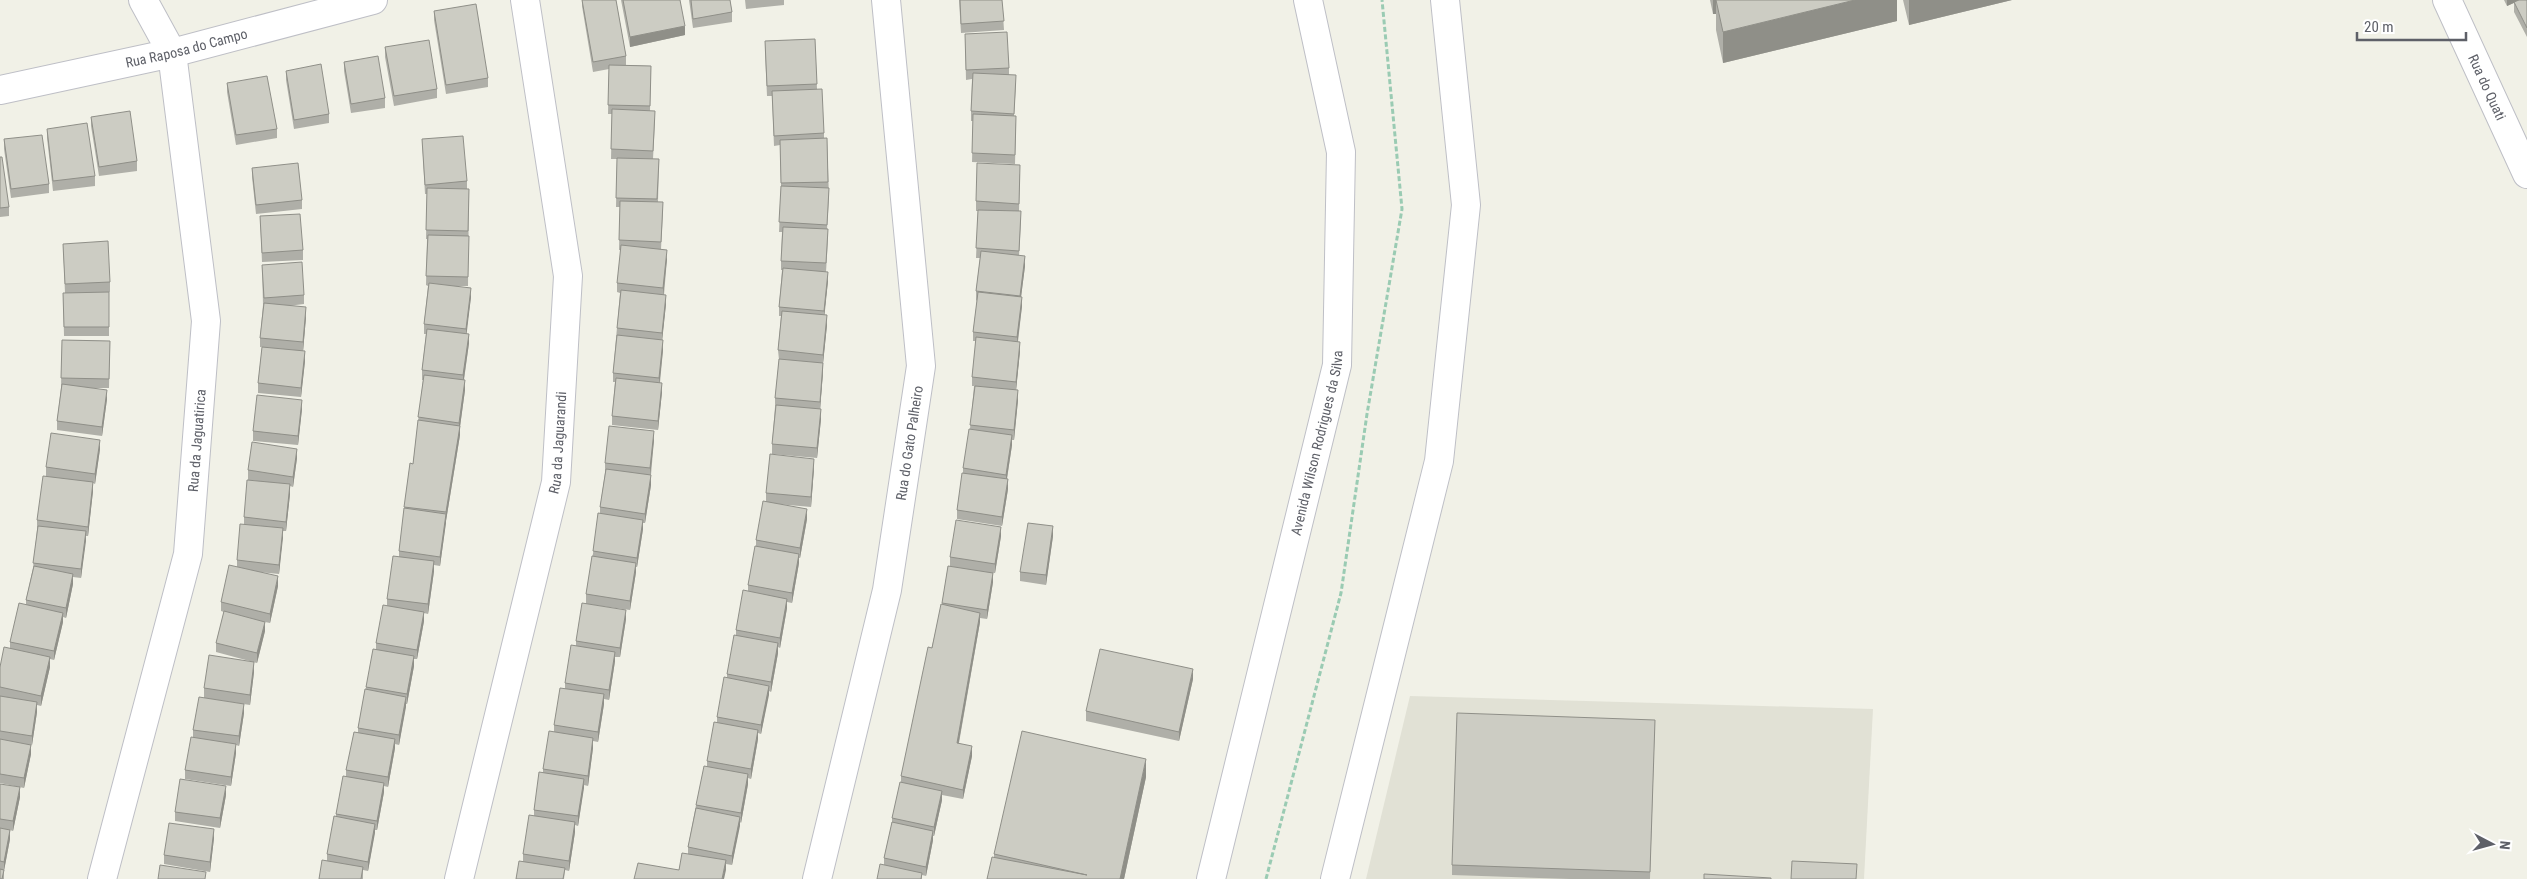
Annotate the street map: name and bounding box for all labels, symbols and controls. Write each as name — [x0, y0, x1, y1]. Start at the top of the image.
scale bar — [2357, 10, 2466, 42]
text: 20 m — [2364, 18, 2394, 36]
street label: Rua Raposa do Campo — [124, 25, 249, 71]
street label: Rua do Quati — [2465, 52, 2509, 123]
street label: Avenida Wilson Rodrigues da Silva — [1288, 350, 1345, 537]
street label: Rua do Gato Palheiro — [893, 385, 926, 502]
street label: Rua da Jaguatirica — [185, 389, 209, 492]
street label: Rua da Jaguarandi — [545, 391, 569, 496]
north arrow — [2467, 819, 2517, 869]
text: N — [2497, 840, 2513, 850]

